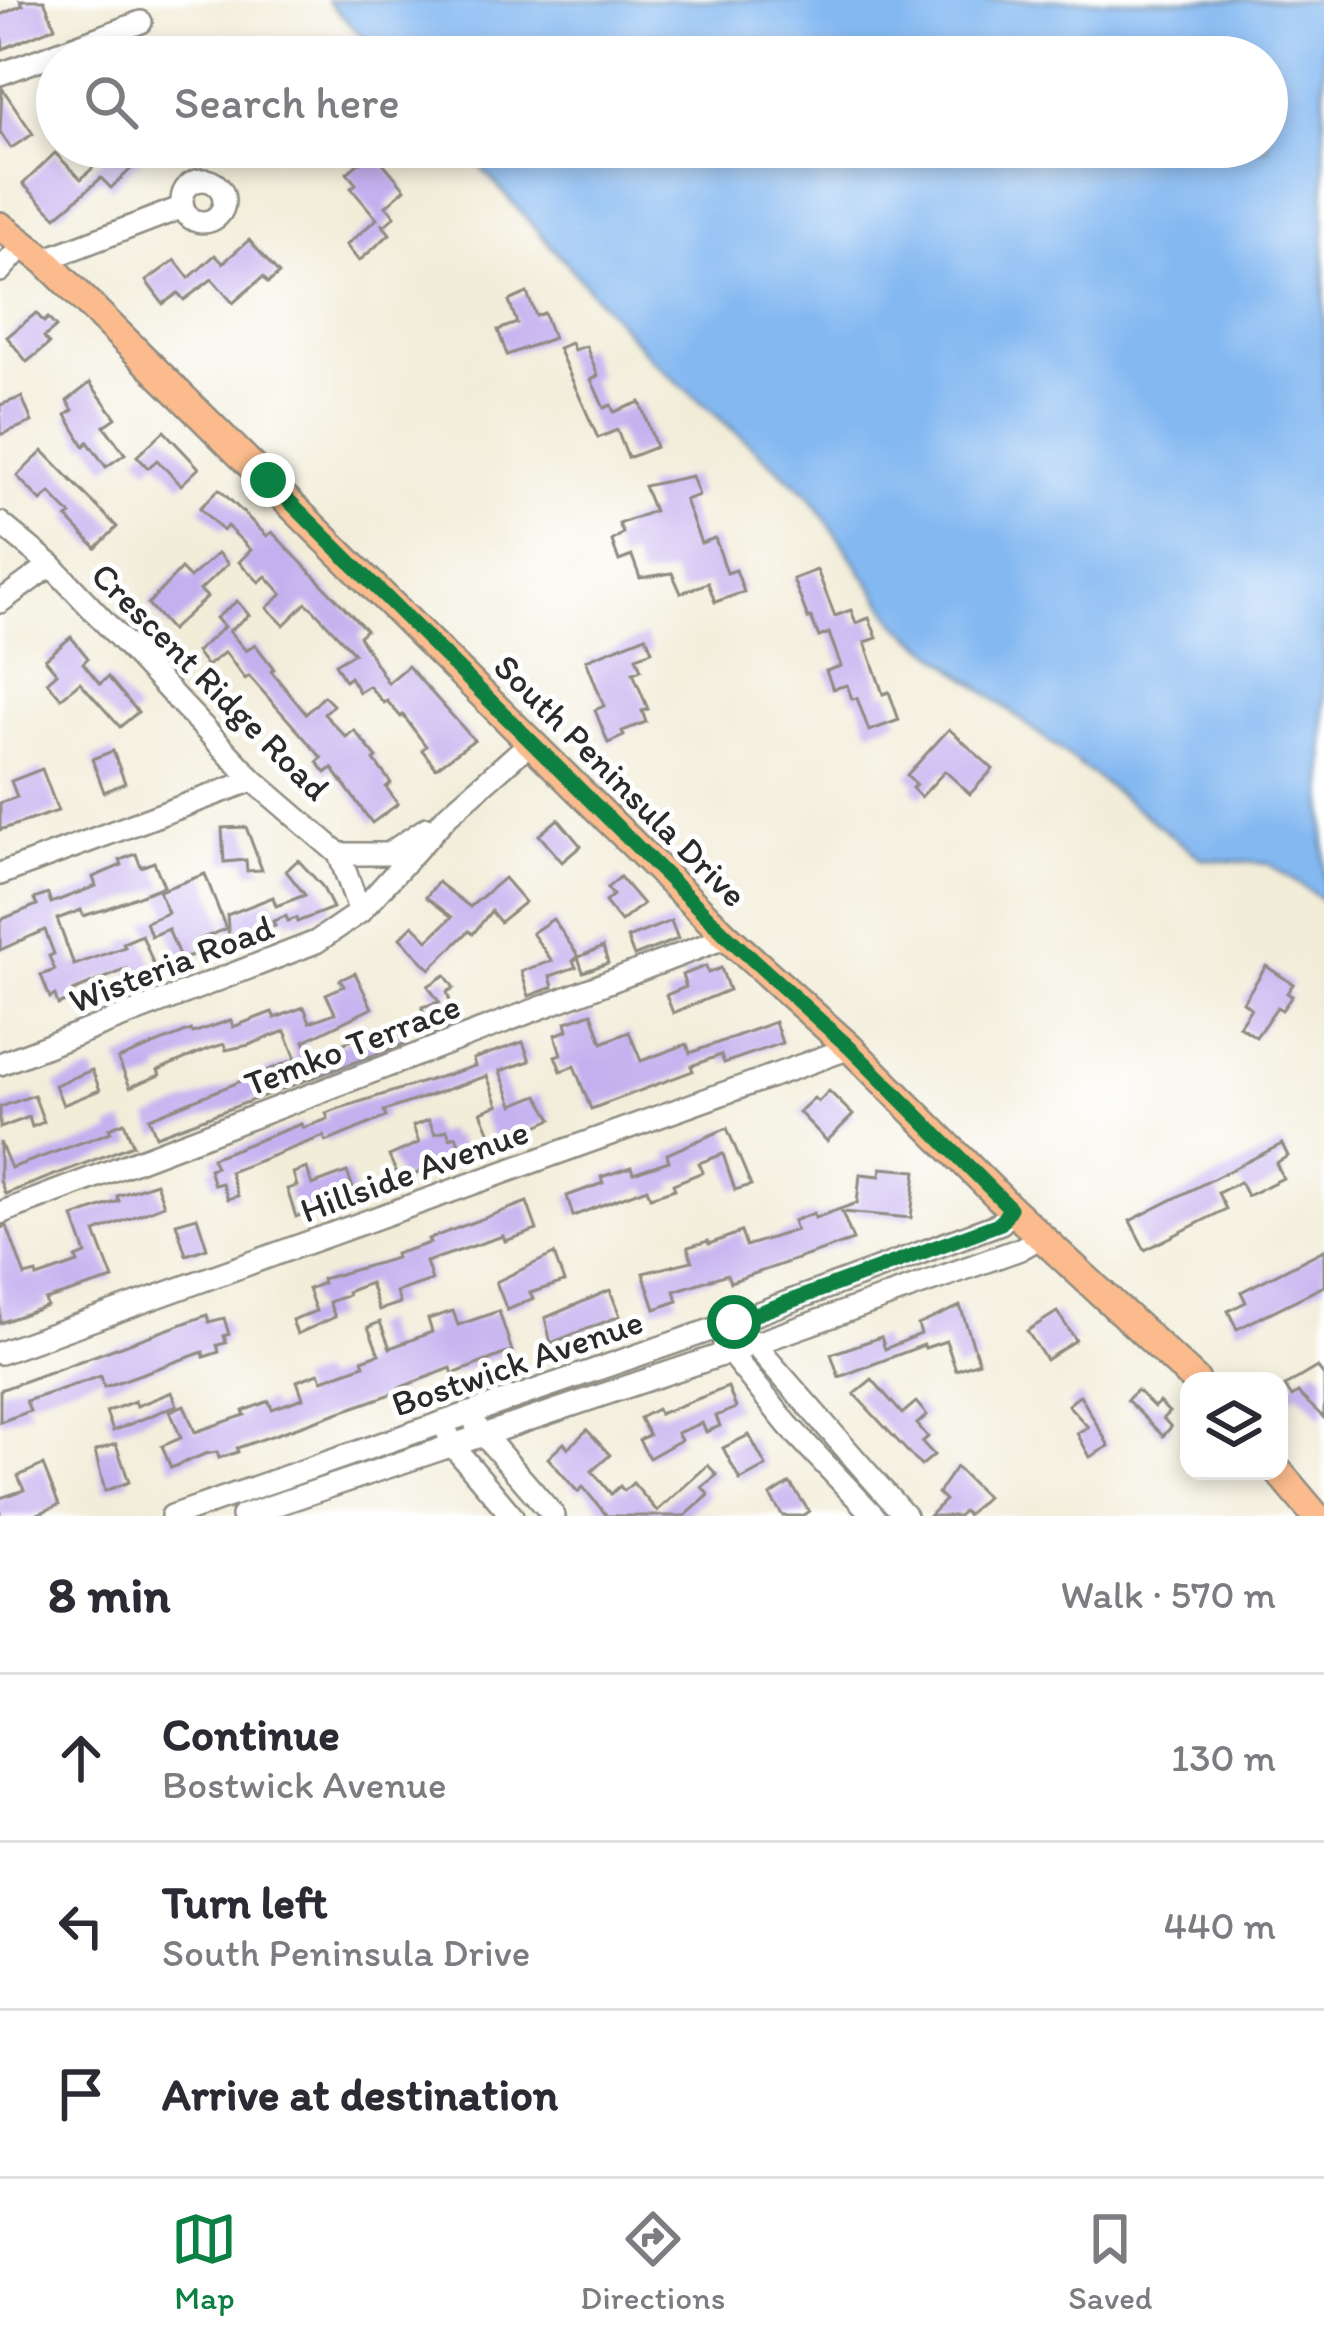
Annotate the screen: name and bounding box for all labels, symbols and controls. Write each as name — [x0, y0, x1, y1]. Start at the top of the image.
search box — [36, 36, 1288, 168]
icon: search — [78, 69, 144, 135]
text: Search here — [174, 75, 400, 129]
route end — [241, 453, 295, 507]
street label: Crescent Ridge Road — [83, 553, 339, 809]
street label: South Peninsula Drive — [485, 645, 756, 916]
street label: Wisteria Road — [63, 905, 280, 1022]
street label: Temko Terrace — [238, 984, 466, 1105]
street label: Hillside Avenue — [294, 1109, 534, 1232]
route start — [707, 1295, 761, 1349]
street label: Bostwick Avenue — [386, 1299, 648, 1426]
map controls — [1180, 1372, 1288, 1480]
button: layers — [1180, 1372, 1288, 1480]
text: 8 min — [48, 1564, 171, 1625]
text: Walk · 570 m — [1060, 1571, 1276, 1618]
text: Continue — [162, 1707, 340, 1761]
icon: ahead — [48, 1725, 114, 1791]
text: 130 m — [1171, 1734, 1276, 1781]
text: Bostwick Avenue — [162, 1761, 447, 1808]
text: Turn left — [162, 1875, 328, 1929]
icon: left — [48, 1893, 114, 1959]
text: 440 m — [1164, 1902, 1276, 1949]
text: South Peninsula Drive — [162, 1929, 530, 1976]
icon: arrive — [48, 2061, 114, 2127]
text: Arrive at destination — [162, 2067, 558, 2121]
tab: Map — [171, 2206, 237, 2317]
tab: Directions — [580, 2206, 725, 2317]
tab: Saved — [1068, 2206, 1153, 2317]

